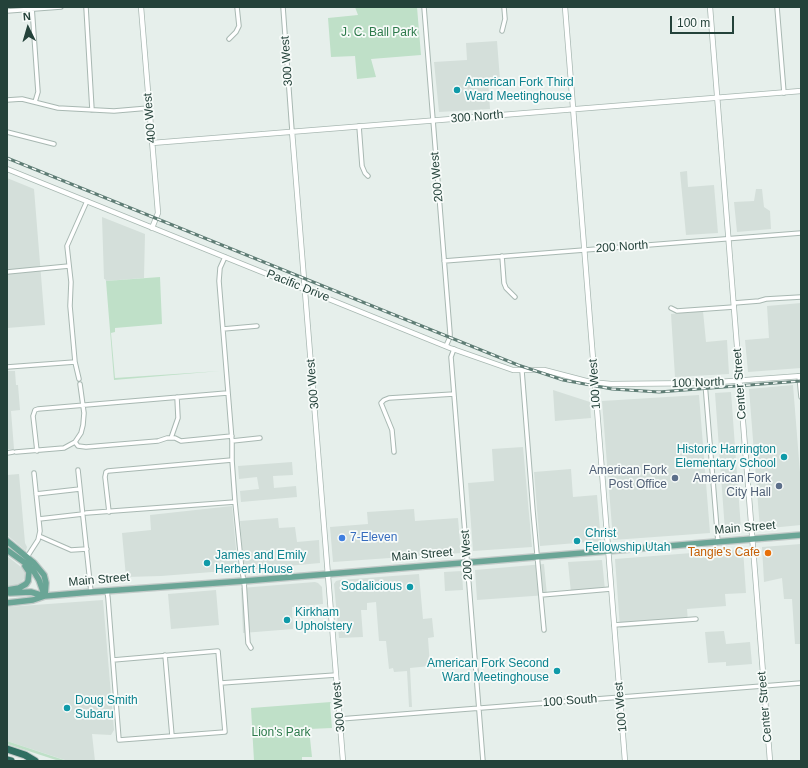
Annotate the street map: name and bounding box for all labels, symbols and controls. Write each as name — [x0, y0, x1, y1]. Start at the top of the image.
north arrow — [8, 8, 48, 48]
scale bar — [672, 8, 736, 34]
text: N — [22, 10, 31, 22]
text: 100 m — [677, 16, 710, 30]
park label: J. C. Ball Park — [341, 26, 417, 40]
street label: 300 West — [278, 35, 296, 87]
place label: American Fork Third Ward Meetinghouse — [465, 76, 574, 104]
marker: American Fork Third Ward Meetinghouse — [452, 85, 462, 95]
street label: 400 West — [141, 92, 159, 144]
street label: 300 North — [450, 108, 504, 126]
street label: 200 West — [428, 151, 446, 203]
street label: 200 North — [595, 238, 649, 256]
street label: Pacific Drive — [264, 267, 332, 305]
street label: Center Street — [730, 348, 750, 420]
street label: 300 West — [304, 358, 322, 410]
street label: 100 West — [586, 358, 604, 410]
street label: 100 North — [671, 375, 725, 391]
place label: Historic Harrington Elementary School — [675, 443, 776, 471]
marker: Historic Harrington Elementary School — [779, 452, 789, 462]
place label: American Fork Post Office — [589, 464, 667, 492]
place label: American Fork City Hall — [693, 472, 771, 500]
marker: American Fork Post Office — [670, 473, 680, 483]
marker: American Fork City Hall — [774, 481, 784, 491]
street label: Main Street — [714, 518, 776, 538]
place label: Christ Fellowship Utah — [585, 527, 670, 555]
street label: 200 West — [458, 529, 476, 581]
place label: 7-Eleven — [350, 531, 397, 545]
marker: 7-Eleven — [337, 533, 347, 543]
marker: Christ Fellowship Utah — [572, 536, 582, 546]
street label: Main Street — [391, 545, 453, 565]
place label: Tangie's Cafe — [688, 546, 760, 560]
marker: Tangie's Cafe — [763, 548, 773, 558]
place label: James and Emily Herbert House — [215, 549, 306, 577]
marker: James and Emily Herbert House — [202, 558, 212, 568]
street label: Main Street — [68, 570, 130, 590]
place label: Sodalicious — [341, 580, 402, 594]
marker: Sodalicious — [405, 582, 415, 592]
place label: Kirkham Upholstery — [295, 606, 352, 634]
marker: Kirkham Upholstery — [282, 615, 292, 625]
place label: American Fork Second Ward Meetinghouse — [427, 657, 549, 685]
marker: American Fork Second Ward Meetinghouse — [552, 666, 562, 676]
street label: Center Street — [755, 671, 775, 743]
street label: 300 West — [330, 681, 348, 733]
street label: 100 West — [612, 681, 630, 733]
street label: 100 South — [542, 692, 598, 710]
place label: Doug Smith Subaru — [75, 694, 138, 722]
marker: Doug Smith Subaru — [62, 703, 72, 713]
park label: Lion's Park — [252, 726, 310, 740]

